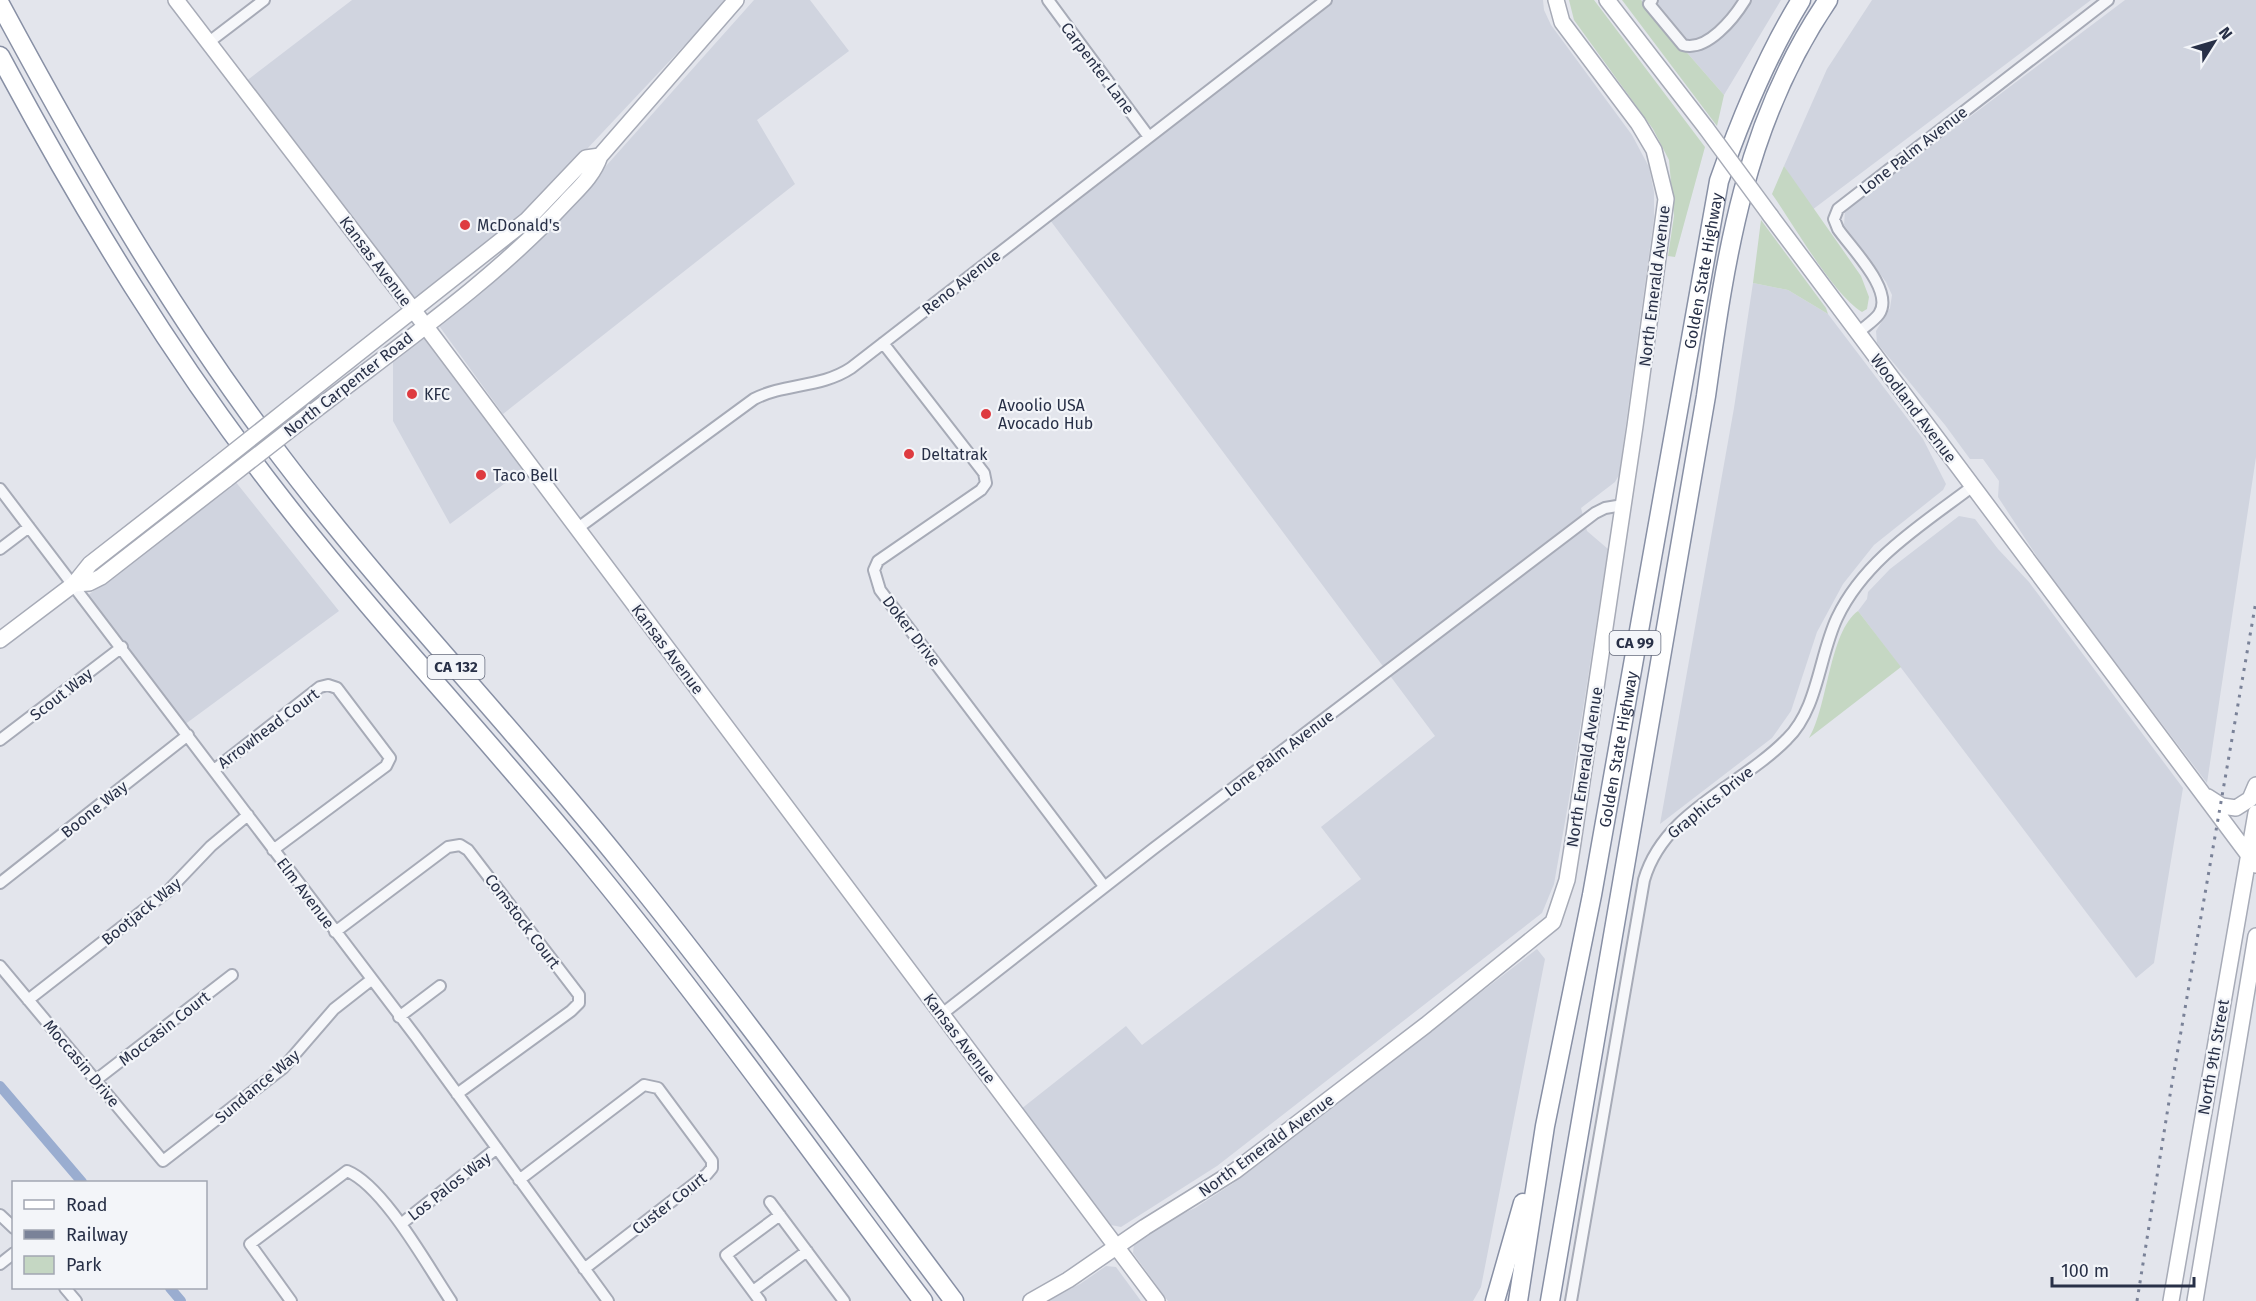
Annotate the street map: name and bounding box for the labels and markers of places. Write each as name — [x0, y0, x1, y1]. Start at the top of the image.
place label: McDonald's — [477, 216, 560, 235]
marker: McDonald's — [458, 218, 472, 232]
place label: KFC — [424, 385, 450, 404]
marker: KFC — [405, 387, 419, 401]
place label: Avoolio USA Avocado Hub — [998, 396, 1093, 433]
marker: Avoolio USA Avocado Hub — [979, 407, 993, 421]
place label: Deltatrak — [921, 445, 988, 464]
marker: Deltatrak — [902, 447, 916, 461]
place label: Taco Bell — [493, 466, 558, 485]
marker: Taco Bell — [474, 468, 488, 482]

